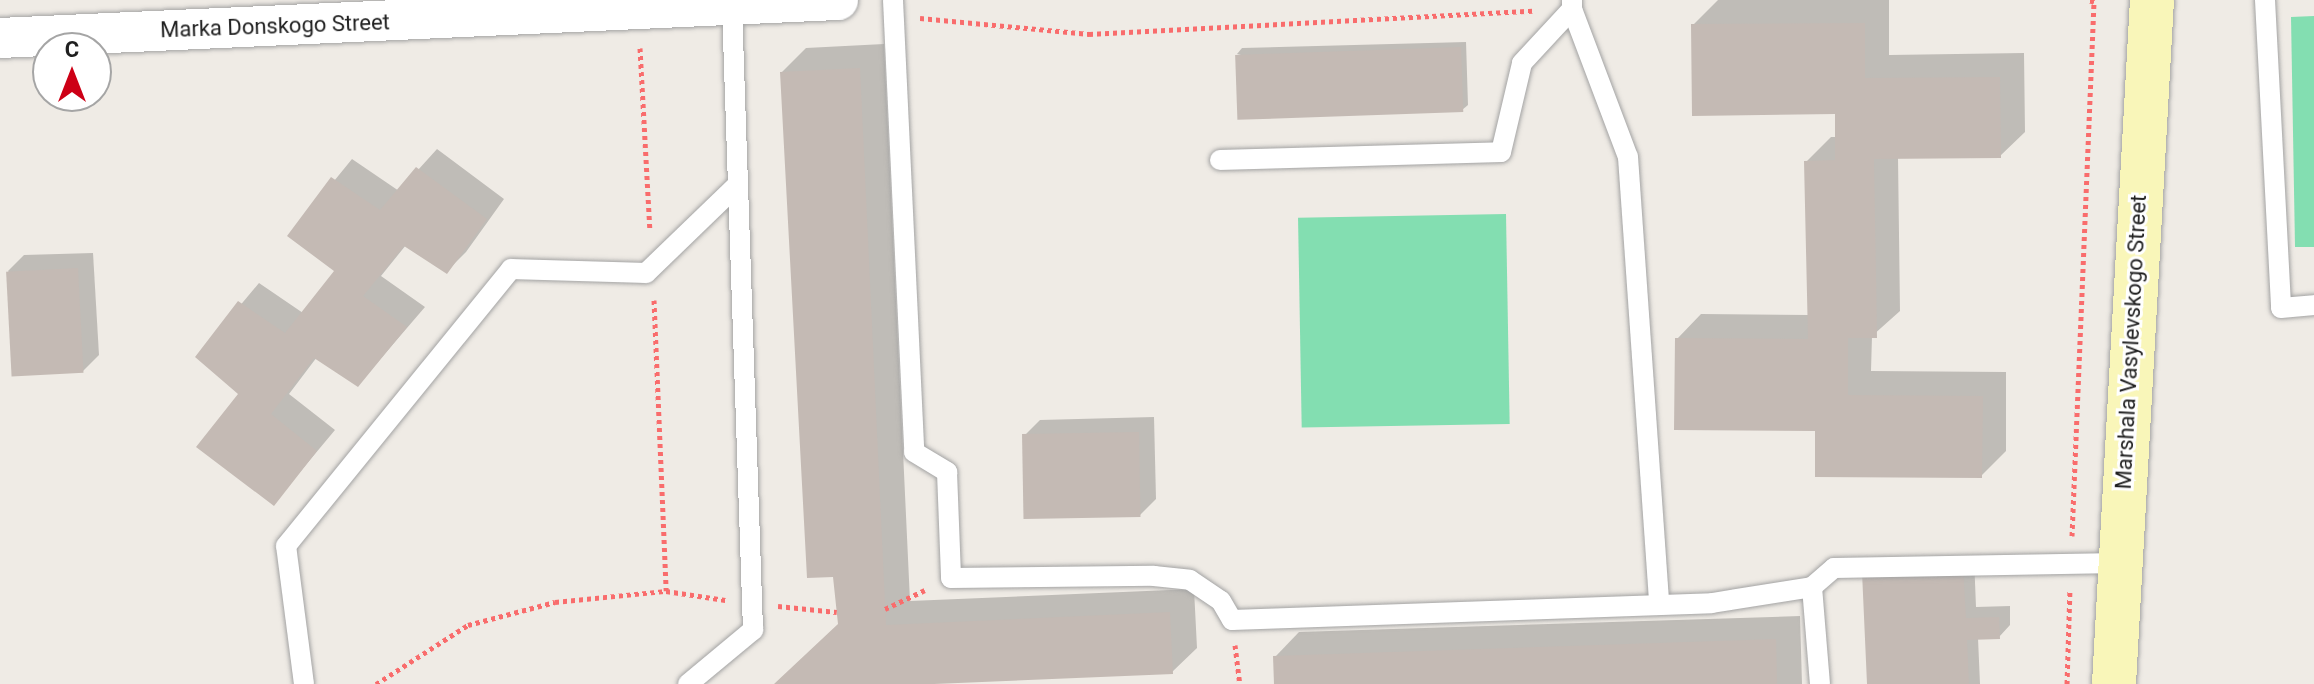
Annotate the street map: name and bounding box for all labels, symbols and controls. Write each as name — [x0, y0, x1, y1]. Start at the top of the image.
street label: Marka Donskogo Street — [160, 9, 390, 43]
north arrow — [32, 32, 112, 112]
text: С — [65, 37, 79, 62]
street label: Marshala Vasylevskogo Street — [2110, 194, 2152, 490]

